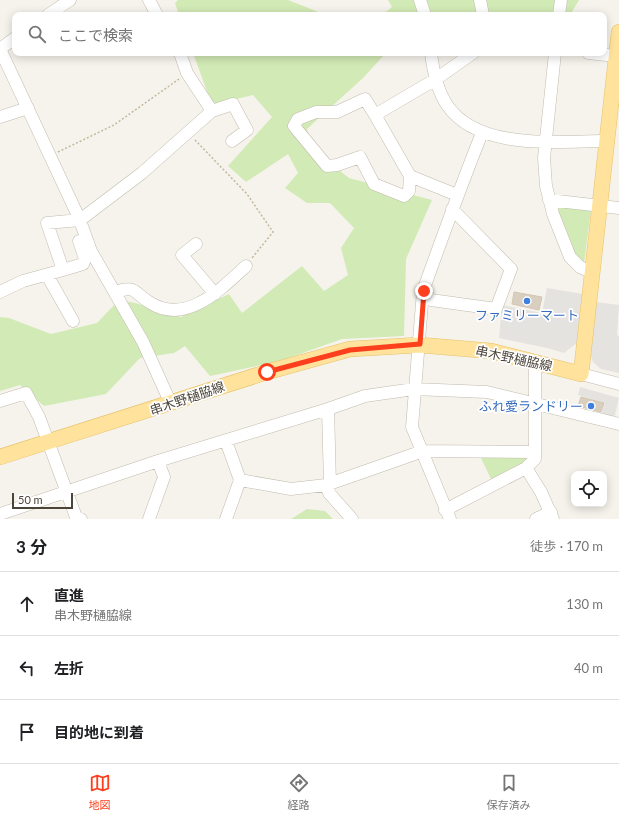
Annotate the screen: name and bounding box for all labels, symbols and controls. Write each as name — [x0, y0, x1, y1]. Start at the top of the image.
search box — [12, 12, 607, 56]
icon: search — [26, 23, 48, 45]
text: ここで検索 — [58, 26, 133, 44]
route end — [415, 282, 433, 300]
marker: ファミリーマート — [522, 296, 532, 306]
place label: ファミリーマート — [475, 307, 579, 323]
street label: 串木野樋脇線 — [474, 342, 554, 374]
route start — [258, 363, 276, 381]
street label: 串木野樋脇線 — [148, 378, 226, 418]
place label: ふれ愛ランドリー — [479, 398, 583, 414]
marker: ふれ愛ランドリー — [586, 401, 596, 411]
map controls — [571, 471, 607, 507]
button: locate — [571, 471, 607, 507]
scale bar — [12, 491, 73, 510]
text: 50 m — [18, 493, 43, 506]
text: 3 分 — [16, 536, 47, 557]
text: 徒歩 · 170 m — [530, 538, 603, 554]
text: 直進 — [54, 586, 84, 604]
icon: ahead — [16, 593, 38, 615]
text: 130 m — [566, 596, 603, 612]
text: 串木野樋脇線 — [54, 607, 132, 623]
icon: left — [16, 657, 38, 679]
text: 左折 — [54, 659, 84, 677]
text: 40 m — [574, 660, 603, 676]
icon: arrive — [16, 721, 38, 743]
text: 目的地に到着 — [54, 723, 144, 741]
tab: 地図 — [89, 772, 111, 812]
tab: 経路 — [288, 772, 310, 812]
tab: 保存済み — [487, 772, 531, 812]

